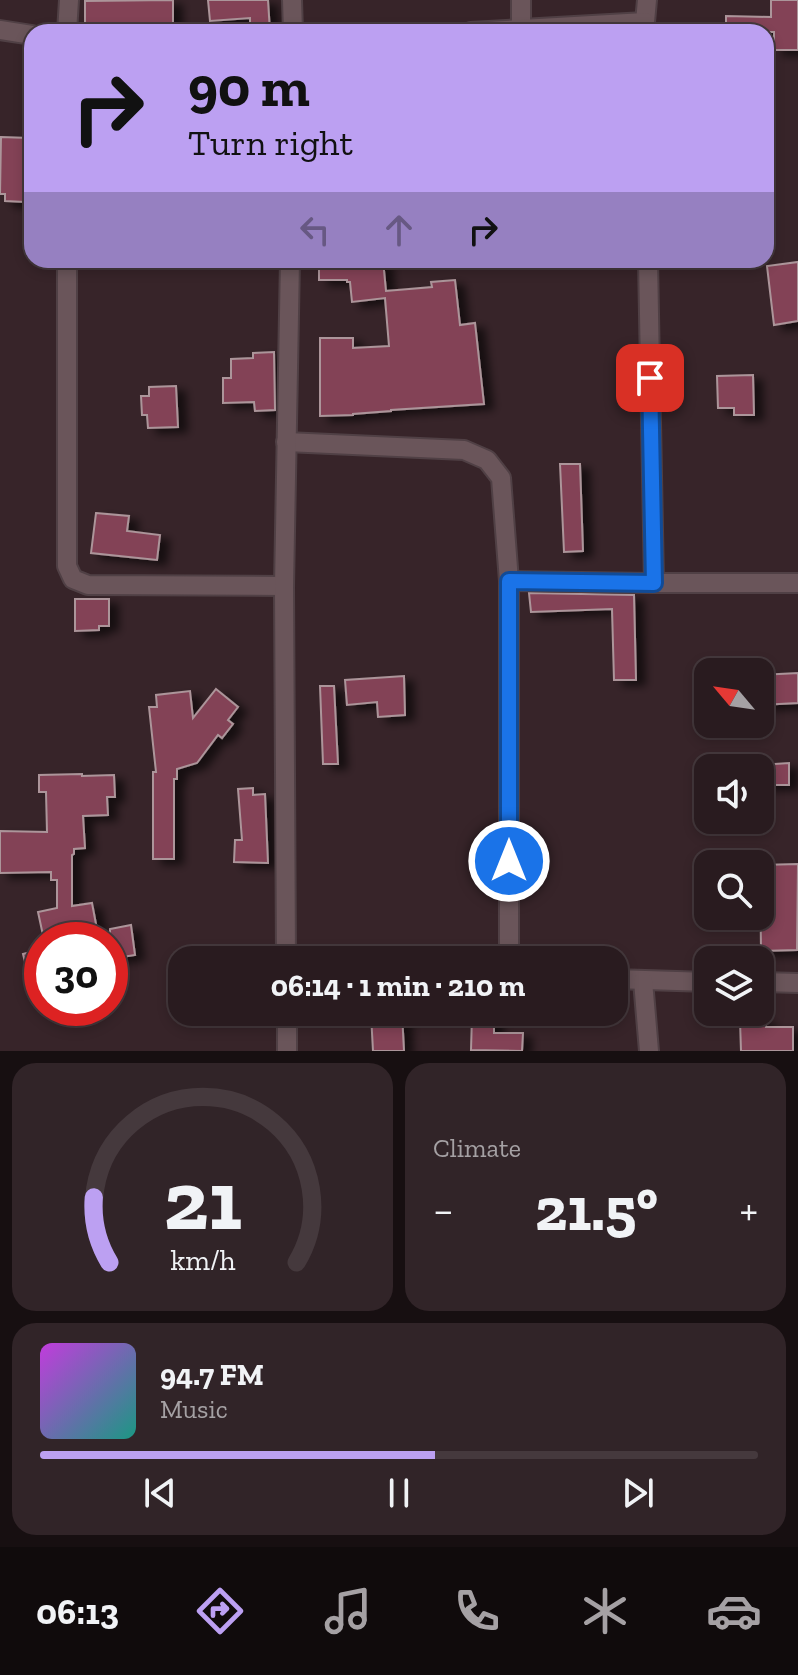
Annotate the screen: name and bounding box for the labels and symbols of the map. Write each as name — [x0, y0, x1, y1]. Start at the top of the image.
pin — [616, 344, 684, 412]
north arrow — [694, 658, 774, 738]
position arrow — [467, 819, 551, 903]
speed limit sign: 30 — [24, 922, 128, 1026]

